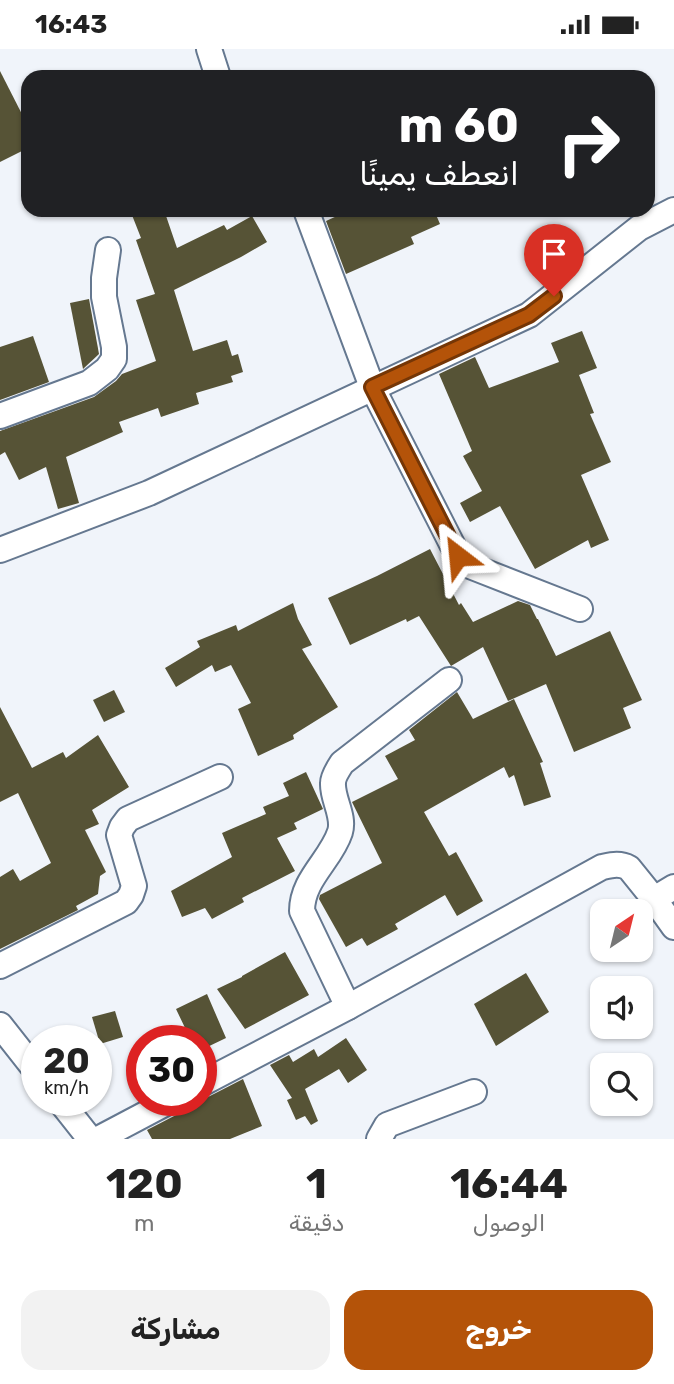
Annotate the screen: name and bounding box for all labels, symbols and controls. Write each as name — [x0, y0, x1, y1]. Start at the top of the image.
text: 16:43 — [35, 9, 107, 40]
text: 60 m — [398, 96, 519, 154]
icon: right — [543, 98, 634, 189]
text: انعطف يمينًا — [359, 155, 519, 193]
pin — [524, 224, 584, 296]
icon: arrive — [535, 235, 573, 273]
position arrow — [421, 519, 495, 593]
north arrow — [590, 899, 653, 963]
map controls — [590, 899, 653, 1116]
button: sound — [590, 976, 653, 1039]
speed limit sign: 30 — [126, 1025, 217, 1116]
text: 20 — [43, 1040, 90, 1082]
button: search — [590, 1053, 653, 1116]
text: km/h — [44, 1077, 89, 1099]
text: 120 — [106, 1159, 183, 1209]
text: 1 — [306, 1159, 327, 1209]
text: 16:44 — [450, 1159, 568, 1209]
text: m — [134, 1209, 155, 1237]
text: دقيقة — [289, 1209, 344, 1237]
text: الوصول — [473, 1209, 545, 1237]
button: مشاركة — [21, 1290, 330, 1370]
button: خروج — [344, 1290, 653, 1370]

